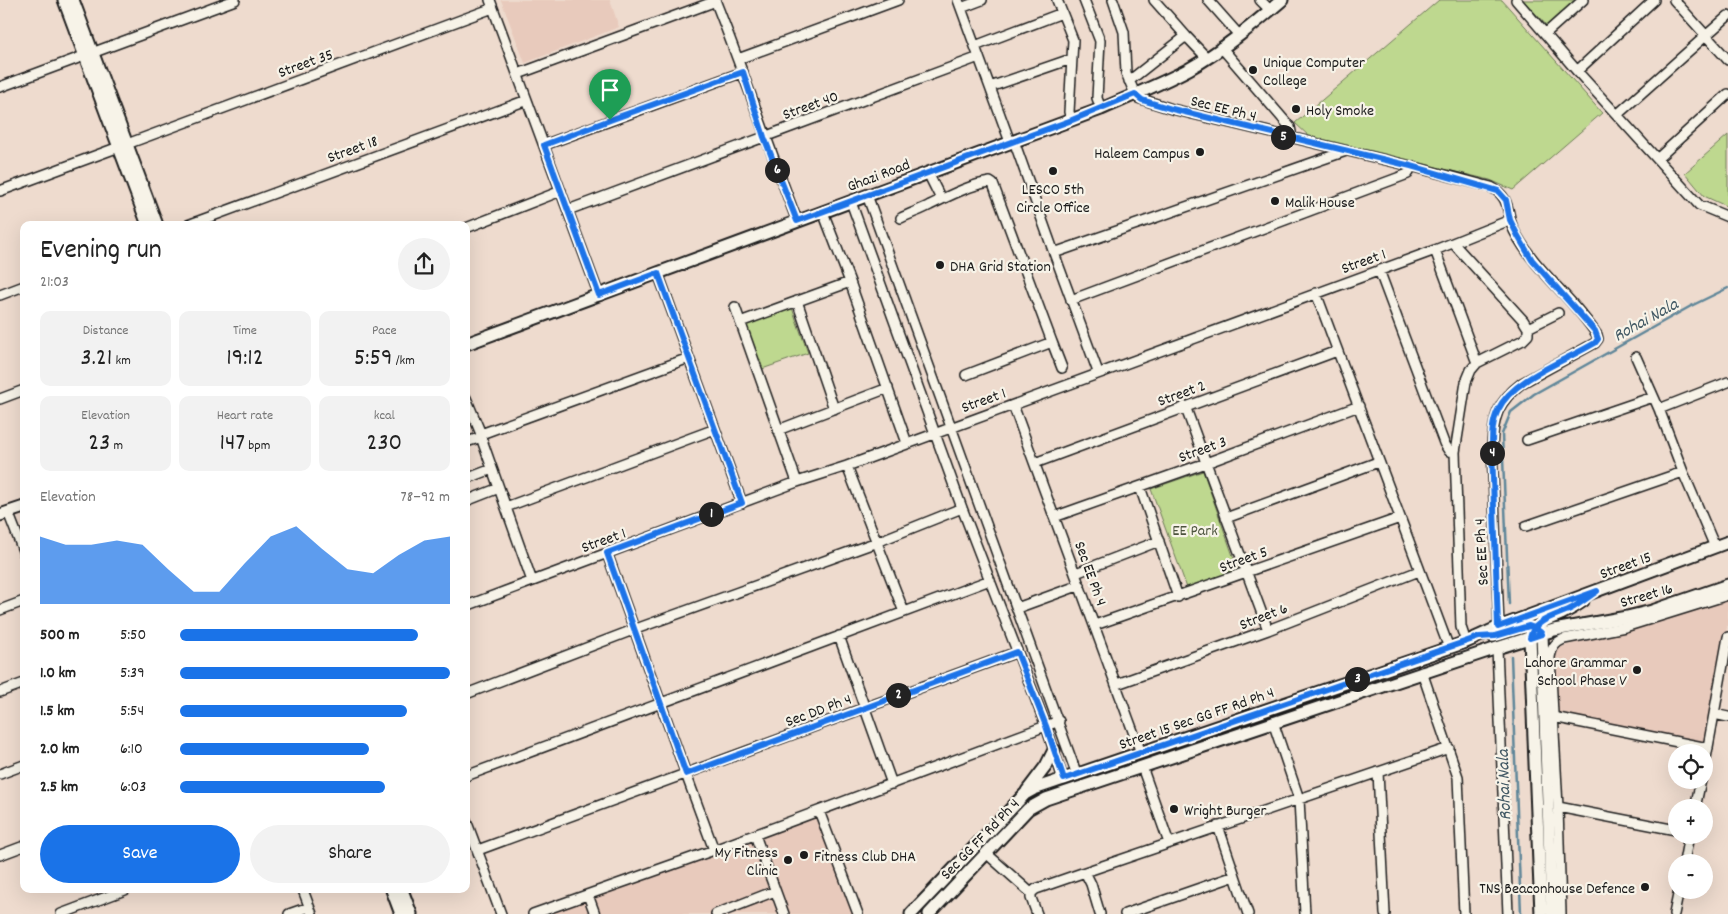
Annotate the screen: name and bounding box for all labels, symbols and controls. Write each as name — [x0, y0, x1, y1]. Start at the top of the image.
street label: Street 35 — [275, 44, 337, 85]
place label: Unique Computer College — [1263, 52, 1365, 93]
marker: Unique Computer College — [1247, 64, 1259, 76]
pin — [589, 69, 631, 120]
icon: arrive — [596, 76, 624, 104]
street label: Street 40 — [780, 86, 842, 127]
street label: Sec EE Ph 4 — [1188, 90, 1259, 129]
place label: Holy Smoke — [1306, 100, 1374, 123]
marker: Holy Smoke — [1290, 103, 1302, 115]
pin: 5 — [1270, 124, 1296, 150]
text: 5 — [1280, 127, 1287, 147]
street label: Street 18 — [324, 131, 381, 170]
place label: Haleem Campus — [1094, 143, 1190, 166]
marker: Haleem Campus — [1194, 146, 1206, 158]
street label: Ghazi Road — [844, 154, 914, 199]
pin: 6 — [764, 158, 790, 182]
text: 6 — [774, 160, 781, 180]
marker: LESCO 5th Circle Office — [1047, 165, 1059, 177]
place label: LESCO 5th Circle Office — [1016, 179, 1090, 220]
place label: Malik House — [1285, 192, 1355, 215]
marker: Malik House — [1269, 195, 1281, 207]
text: Evening run — [40, 232, 162, 272]
button: share — [398, 238, 450, 290]
street label: Street 1 — [1338, 244, 1389, 281]
place label: DHA Grid Station — [950, 256, 1051, 279]
marker: DHA Grid Station — [934, 259, 946, 271]
text: 21:03 — [40, 271, 69, 294]
water label: Rohai Nala — [1609, 292, 1685, 349]
text: Distance — [83, 321, 129, 341]
text: Time — [233, 321, 257, 341]
text: Pace — [372, 321, 397, 341]
text: 3.21 — [81, 341, 112, 377]
text: 19:12 — [226, 341, 264, 377]
text: 5:59 — [354, 341, 392, 377]
text: km — [112, 351, 131, 371]
text: /km — [392, 351, 415, 371]
street label: Street 2 — [1155, 375, 1209, 414]
street label: Street 1 — [958, 383, 1009, 420]
text: Elevation — [81, 406, 130, 426]
text: Heart rate — [217, 406, 273, 426]
text: kcal — [374, 406, 395, 426]
text: 23 — [88, 426, 110, 462]
text: 147 — [220, 426, 245, 462]
text: 230 — [366, 426, 402, 462]
street label: Street 3 — [1176, 431, 1230, 470]
text: m — [110, 436, 123, 456]
text: bpm — [245, 436, 270, 456]
pin: 4 — [1480, 440, 1504, 466]
text: 4 — [1490, 443, 1495, 463]
text: Elevation — [40, 486, 96, 509]
text: 78–92 m — [401, 486, 450, 509]
pin: 1 — [698, 502, 724, 526]
text: 1 — [710, 504, 713, 524]
street label: Sec EE Ph 4 — [1469, 518, 1496, 586]
park label: EE Park — [1172, 520, 1218, 543]
street label: Street 1 — [578, 523, 629, 560]
street label: Sec EE Ph 4 — [1067, 538, 1112, 609]
street label: Street 5 — [1216, 541, 1271, 580]
street label: Street 15 — [1597, 546, 1655, 586]
street label: Street 16 — [1618, 578, 1676, 615]
street label: Street 6 — [1236, 598, 1292, 637]
text: 500 m — [40, 624, 80, 647]
text: 5:50 — [120, 624, 146, 647]
place label: Lahore Grammar School Phase V — [1525, 652, 1627, 693]
text: 1.0 km — [40, 662, 76, 685]
text: 5:39 — [120, 662, 145, 685]
marker: Lahore Grammar School Phase V — [1631, 664, 1643, 676]
pin: 3 — [1344, 666, 1370, 692]
text: 3 — [1354, 669, 1361, 689]
pin: 2 — [886, 682, 910, 708]
street label: Street 15 Sec GG FF Rd Ph 4 — [1116, 682, 1278, 757]
text: 2 — [895, 685, 902, 705]
street label: Sec DD Ph 4 — [782, 689, 855, 734]
text: 1.5 km — [40, 700, 75, 723]
text: 5:54 — [120, 700, 144, 723]
text: 2.0 km — [40, 738, 80, 761]
text: 6:10 — [120, 738, 143, 761]
map controls — [1668, 744, 1713, 899]
button: locate — [1668, 744, 1713, 789]
water label: Rohai Nala — [1492, 747, 1519, 821]
text: 2.5 km — [40, 776, 78, 799]
text: 6:03 — [120, 776, 146, 799]
street label: Sec GG FF Rd Ph 4 — [936, 794, 1026, 886]
button: + — [1668, 799, 1713, 844]
place label: Wright Burger — [1184, 800, 1266, 823]
marker: Wright Burger — [1168, 803, 1180, 815]
button: Save — [40, 825, 240, 883]
button: Share — [250, 825, 450, 883]
place label: My Fitness Clinic — [715, 842, 778, 883]
place label: Fitness Club DHA — [814, 846, 916, 869]
marker: Fitness Club DHA — [798, 849, 810, 861]
marker: My Fitness Clinic — [782, 854, 794, 866]
button: − — [1668, 854, 1713, 899]
place label: TNS Beaconhouse Defence — [1479, 878, 1635, 901]
marker: TNS Beaconhouse Defence — [1639, 881, 1651, 893]

